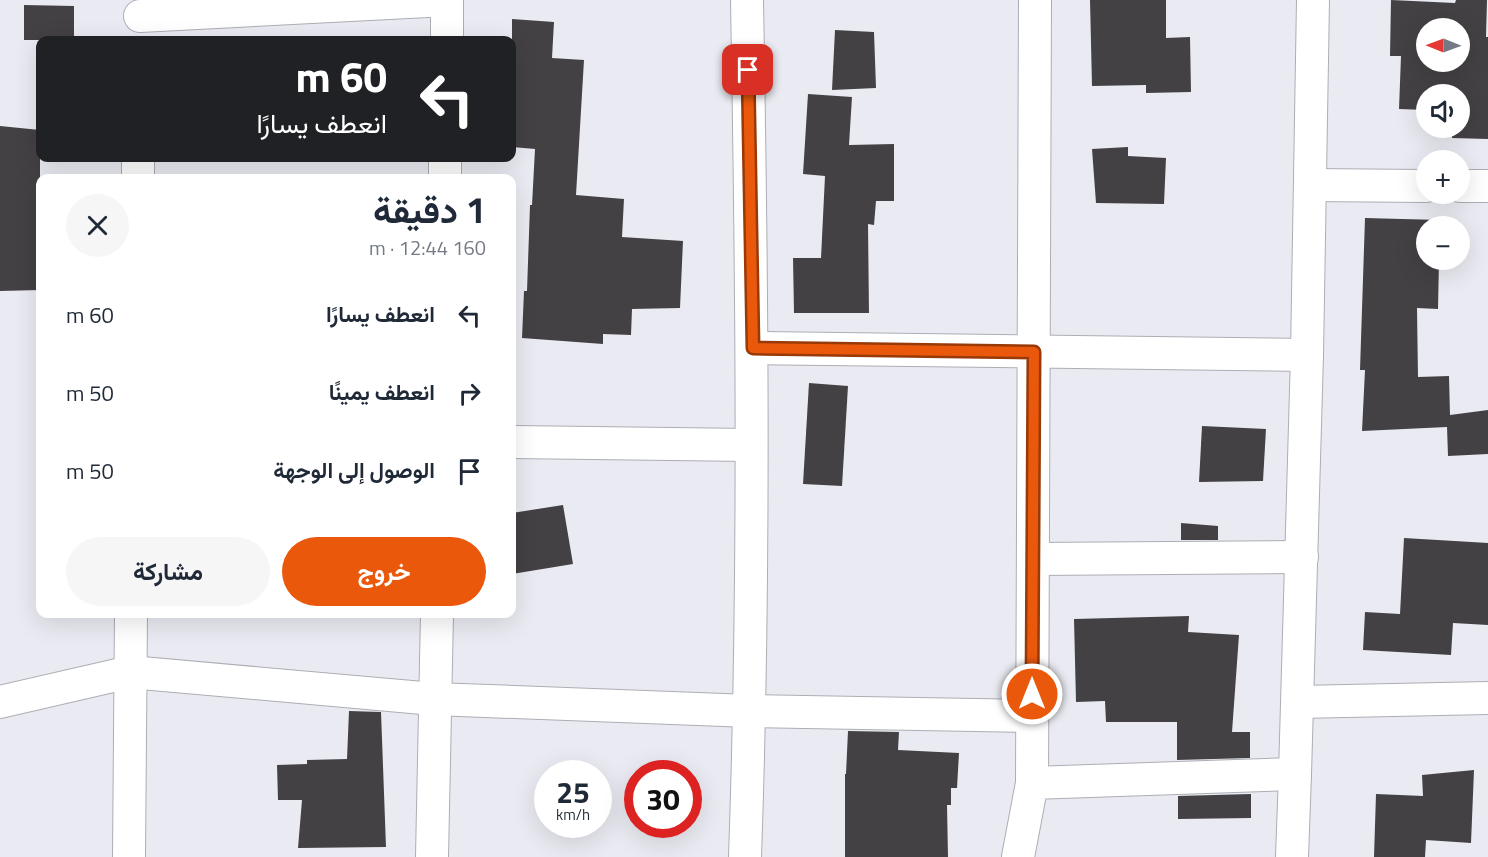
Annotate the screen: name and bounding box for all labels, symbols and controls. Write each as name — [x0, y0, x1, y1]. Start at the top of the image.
north arrow — [1416, 18, 1470, 72]
map controls — [1416, 18, 1470, 270]
text: 60 m — [295, 44, 387, 108]
pin — [722, 44, 773, 95]
icon: arrive — [731, 53, 764, 86]
icon: left — [408, 60, 486, 138]
button: sound — [1416, 84, 1470, 138]
text: انعطف يسارًا — [256, 102, 387, 143]
button: + — [1416, 150, 1470, 204]
text: 1 دقيقة — [373, 182, 486, 237]
button: close — [66, 194, 129, 257]
button: − — [1416, 216, 1470, 270]
text: 160 m · 12:44 — [369, 232, 486, 263]
text: انعطف يسارًا — [326, 297, 435, 331]
text: 60 m — [66, 298, 114, 332]
icon: left — [453, 299, 486, 332]
text: انعطف يمينًا — [329, 375, 435, 409]
text: 50 m — [66, 376, 114, 410]
icon: right — [453, 377, 486, 410]
text: الوصول إلى الوجهة — [273, 453, 435, 487]
text: 50 m — [66, 454, 114, 488]
icon: arrive — [453, 455, 486, 488]
button: مشاركة — [66, 537, 270, 606]
button: خروج — [282, 537, 486, 606]
position arrow — [1000, 662, 1064, 726]
speed limit sign: 30 — [624, 760, 702, 838]
text: 25 — [556, 769, 590, 815]
text: km/h — [556, 803, 590, 826]

